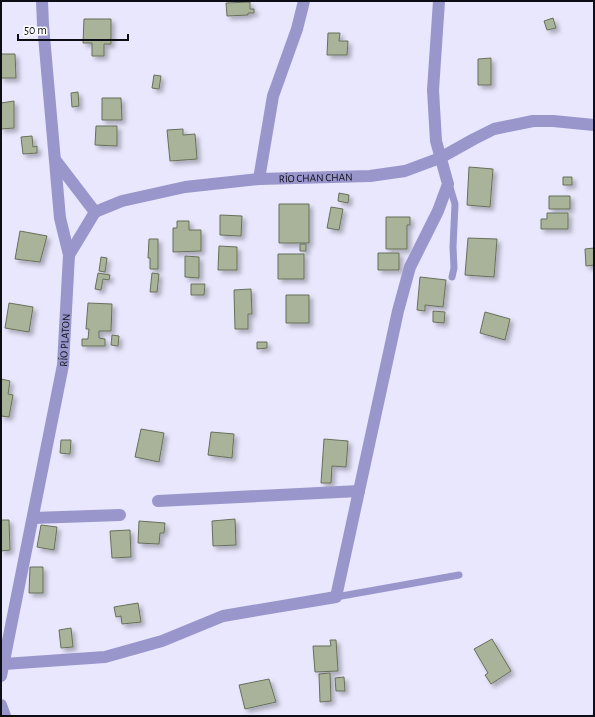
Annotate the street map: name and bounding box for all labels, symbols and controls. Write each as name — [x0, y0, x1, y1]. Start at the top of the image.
scale bar — [18, 16, 128, 42]
text: 50 m — [24, 24, 47, 36]
street label: RÍO CHAN CHAN — [279, 171, 353, 184]
street label: RÍO PLATON — [57, 313, 71, 367]

